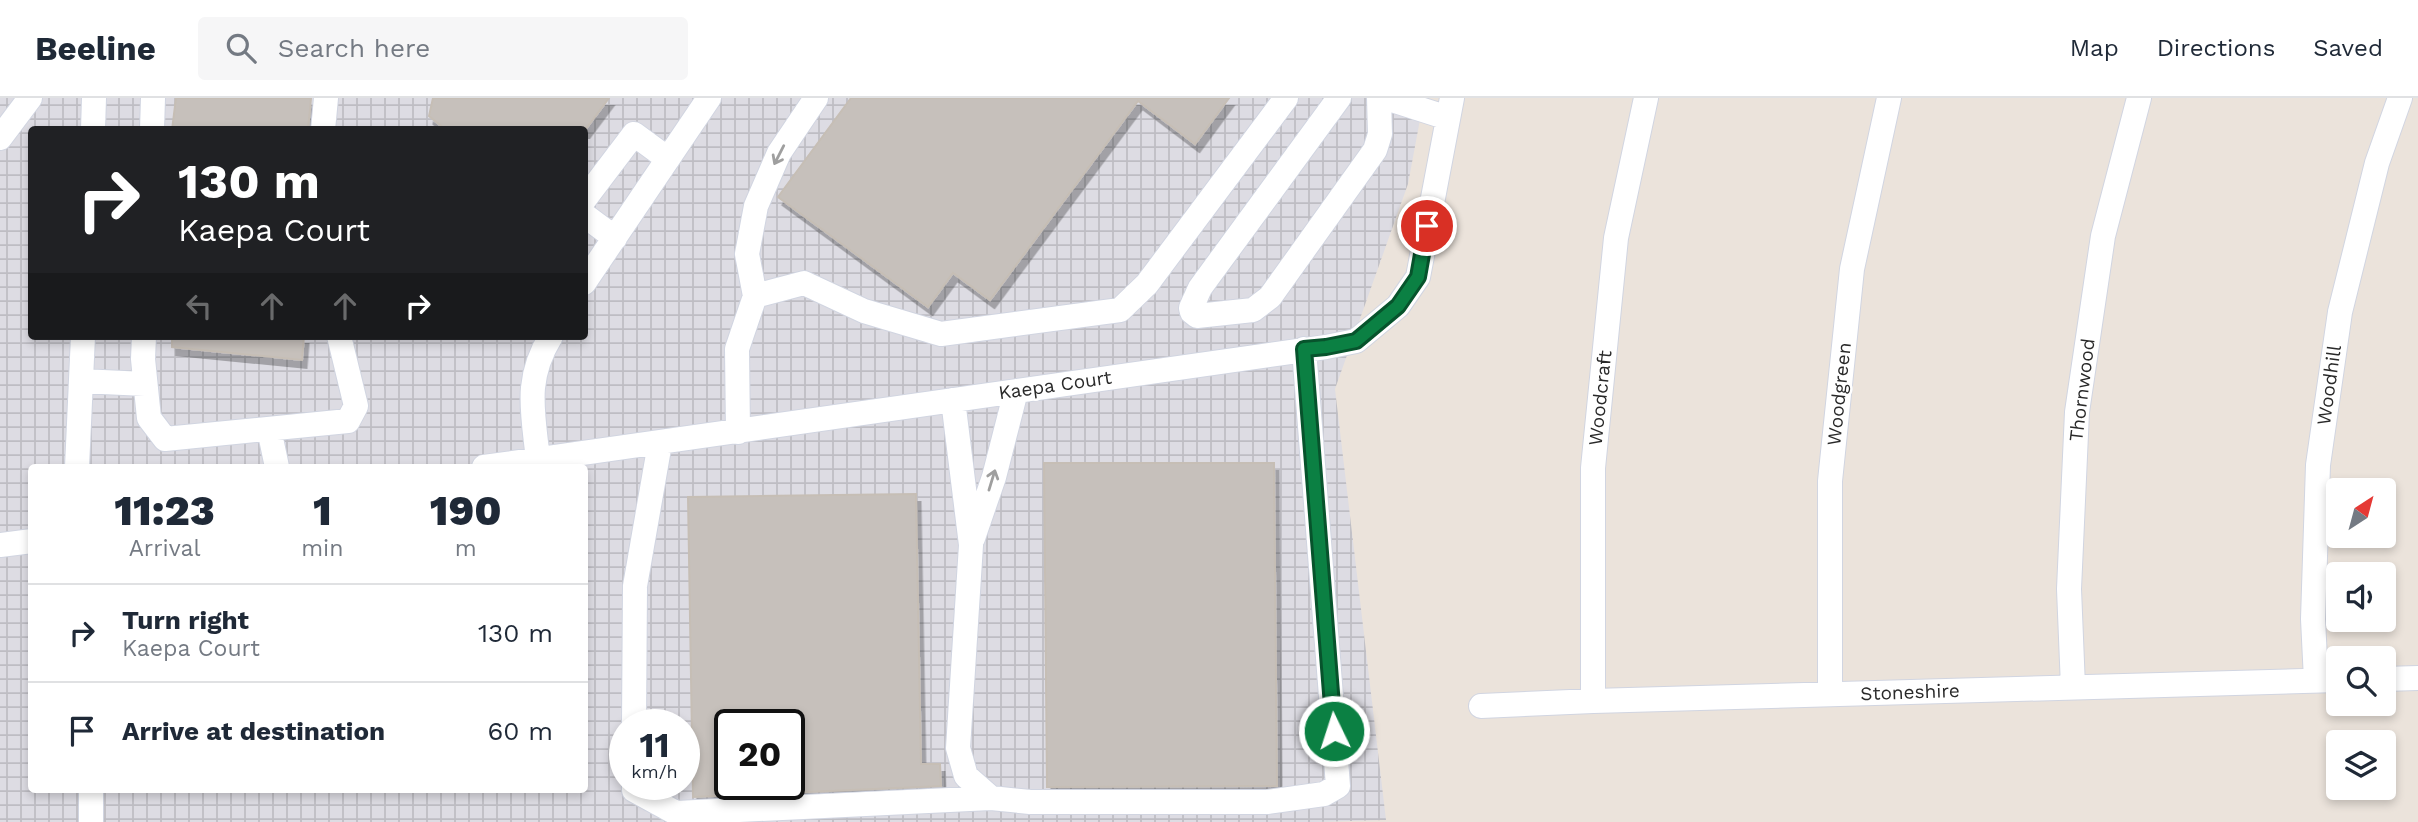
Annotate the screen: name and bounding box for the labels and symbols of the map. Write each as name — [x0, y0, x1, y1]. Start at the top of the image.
one-way arrow — [771, 145, 785, 165]
pin — [1397, 196, 1457, 256]
street label: Thornwood — [2064, 337, 2100, 443]
street label: Woodgreen — [1822, 341, 1856, 447]
street label: Woodhill — [2312, 343, 2346, 427]
street label: Woodcraft — [1584, 349, 1616, 447]
street label: Kaepa Court — [997, 366, 1113, 404]
one-way arrow — [987, 470, 1000, 492]
north arrow — [2326, 478, 2396, 548]
street label: Stoneshire — [1860, 679, 1960, 705]
position arrow — [1297, 694, 1371, 768]
speed limit sign: 20 — [714, 709, 805, 800]

